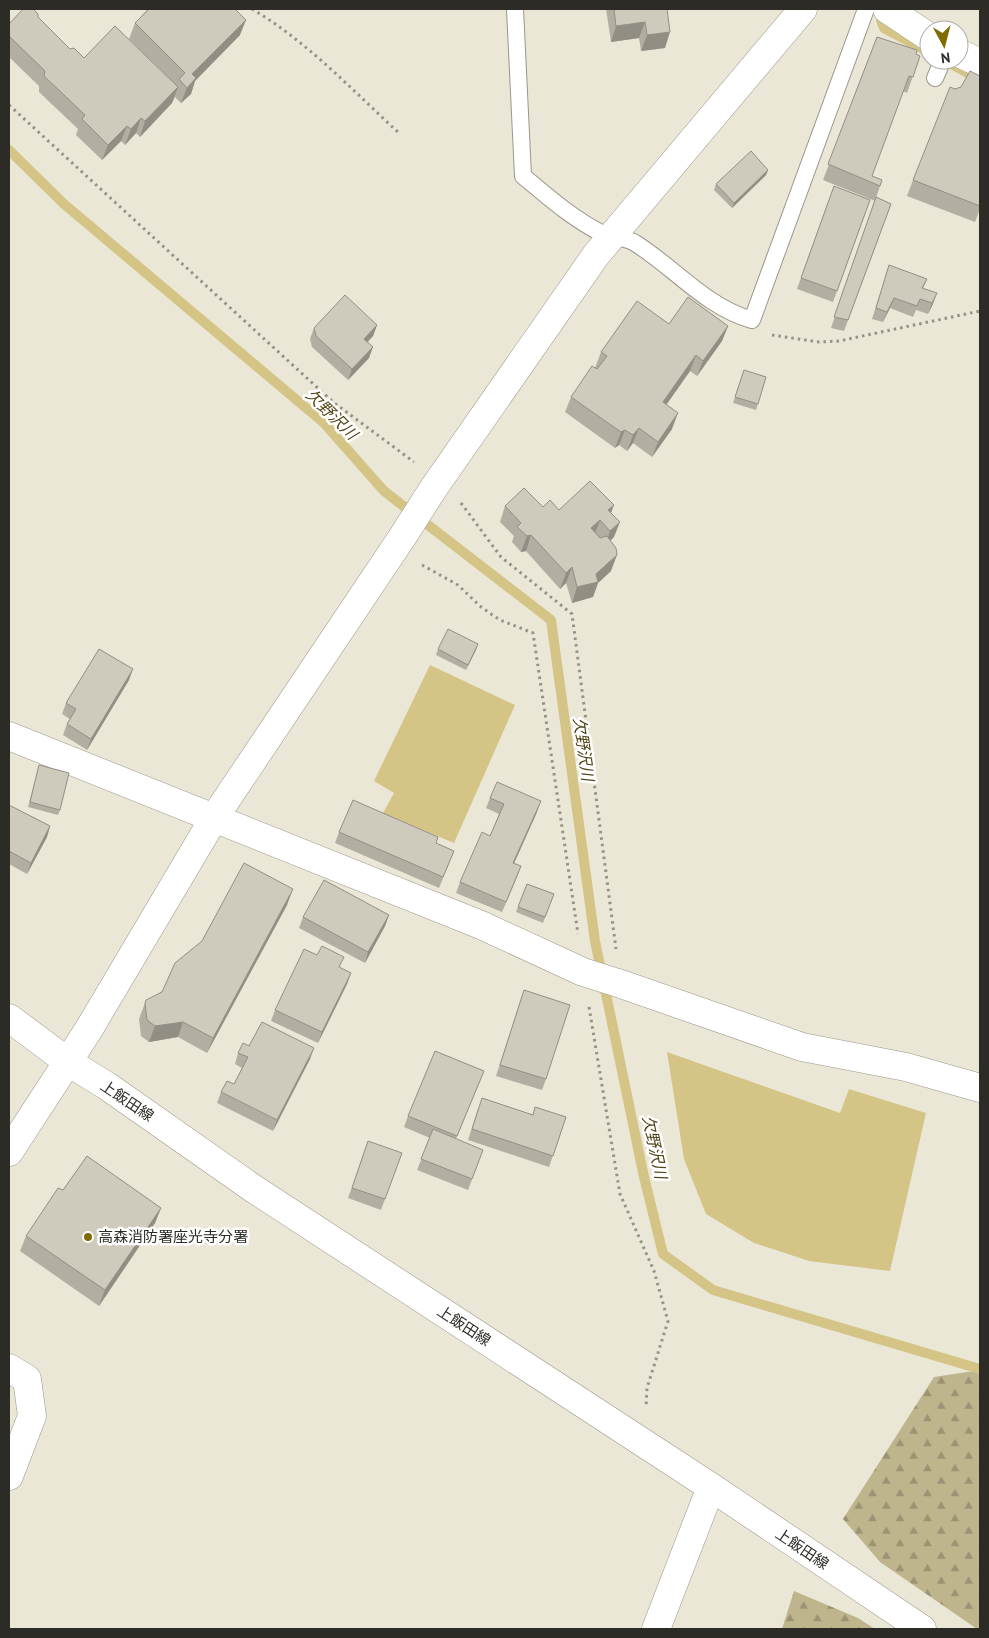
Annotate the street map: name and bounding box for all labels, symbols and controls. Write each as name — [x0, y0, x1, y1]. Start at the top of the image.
north arrow — [919, 20, 969, 70]
text: N — [940, 48, 951, 67]
water label: 欠野沢川 — [302, 385, 363, 445]
water label: 欠野沢川 — [570, 716, 599, 784]
street label: 上飯田線 — [97, 1076, 157, 1125]
water label: 欠野沢川 — [639, 1114, 672, 1182]
place label: 高森消防署座光寺分署 — [98, 1227, 248, 1246]
marker: 高森消防署座光寺分署 — [82, 1231, 94, 1243]
street label: 上飯田線 — [434, 1301, 495, 1350]
street label: 上飯田線 — [772, 1524, 832, 1573]

